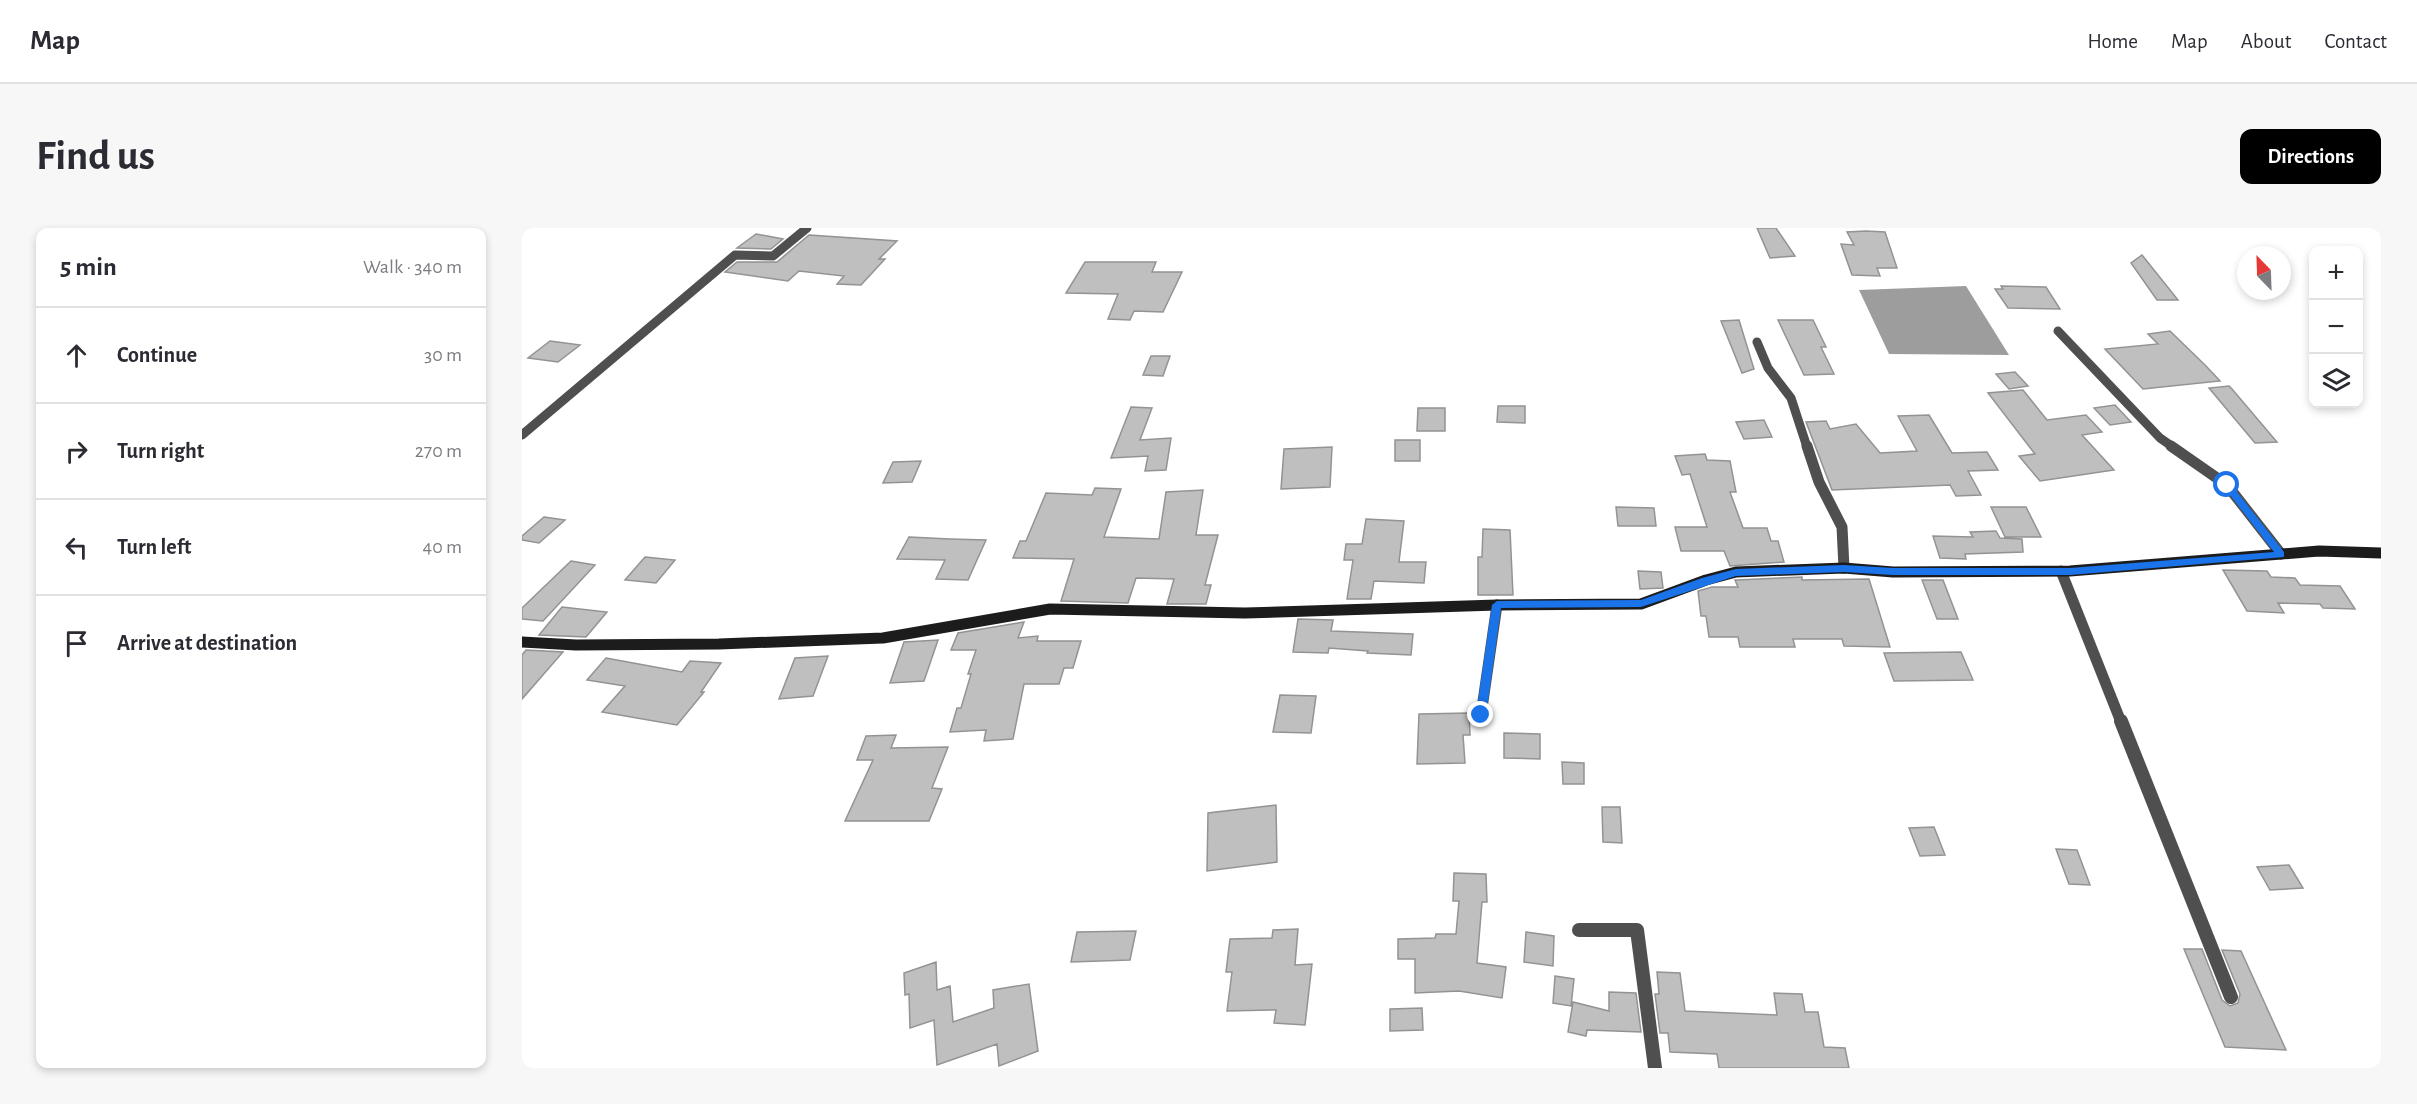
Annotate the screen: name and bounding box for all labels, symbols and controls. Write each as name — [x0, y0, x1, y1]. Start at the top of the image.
text: Map — [30, 27, 80, 55]
text: Home — [2087, 31, 2138, 52]
text: Map — [2171, 31, 2208, 52]
text: About — [2241, 31, 2291, 52]
text: Contact — [2324, 31, 2387, 52]
button: Directions — [2240, 129, 2381, 184]
text: Find us — [36, 135, 155, 177]
north arrow — [2237, 246, 2291, 300]
map controls — [2309, 246, 2363, 408]
button: + — [2309, 246, 2363, 300]
text: 5 min — [60, 254, 117, 280]
text: Walk · 340 m — [363, 257, 462, 277]
button: − — [2309, 300, 2363, 354]
icon: ahead — [60, 339, 93, 372]
text: Continue — [117, 344, 197, 366]
text: 30 m — [424, 345, 462, 365]
button: layers — [2309, 354, 2363, 408]
icon: right — [60, 435, 93, 468]
text: Turn right — [117, 440, 204, 462]
text: 270 m — [415, 441, 462, 461]
route start — [2213, 471, 2239, 497]
icon: left — [60, 531, 93, 564]
text: Turn left — [117, 536, 191, 558]
text: 40 m — [423, 537, 462, 557]
icon: arrive — [60, 627, 93, 660]
text: Arrive at destination — [117, 632, 297, 654]
route end — [1467, 701, 1493, 727]

